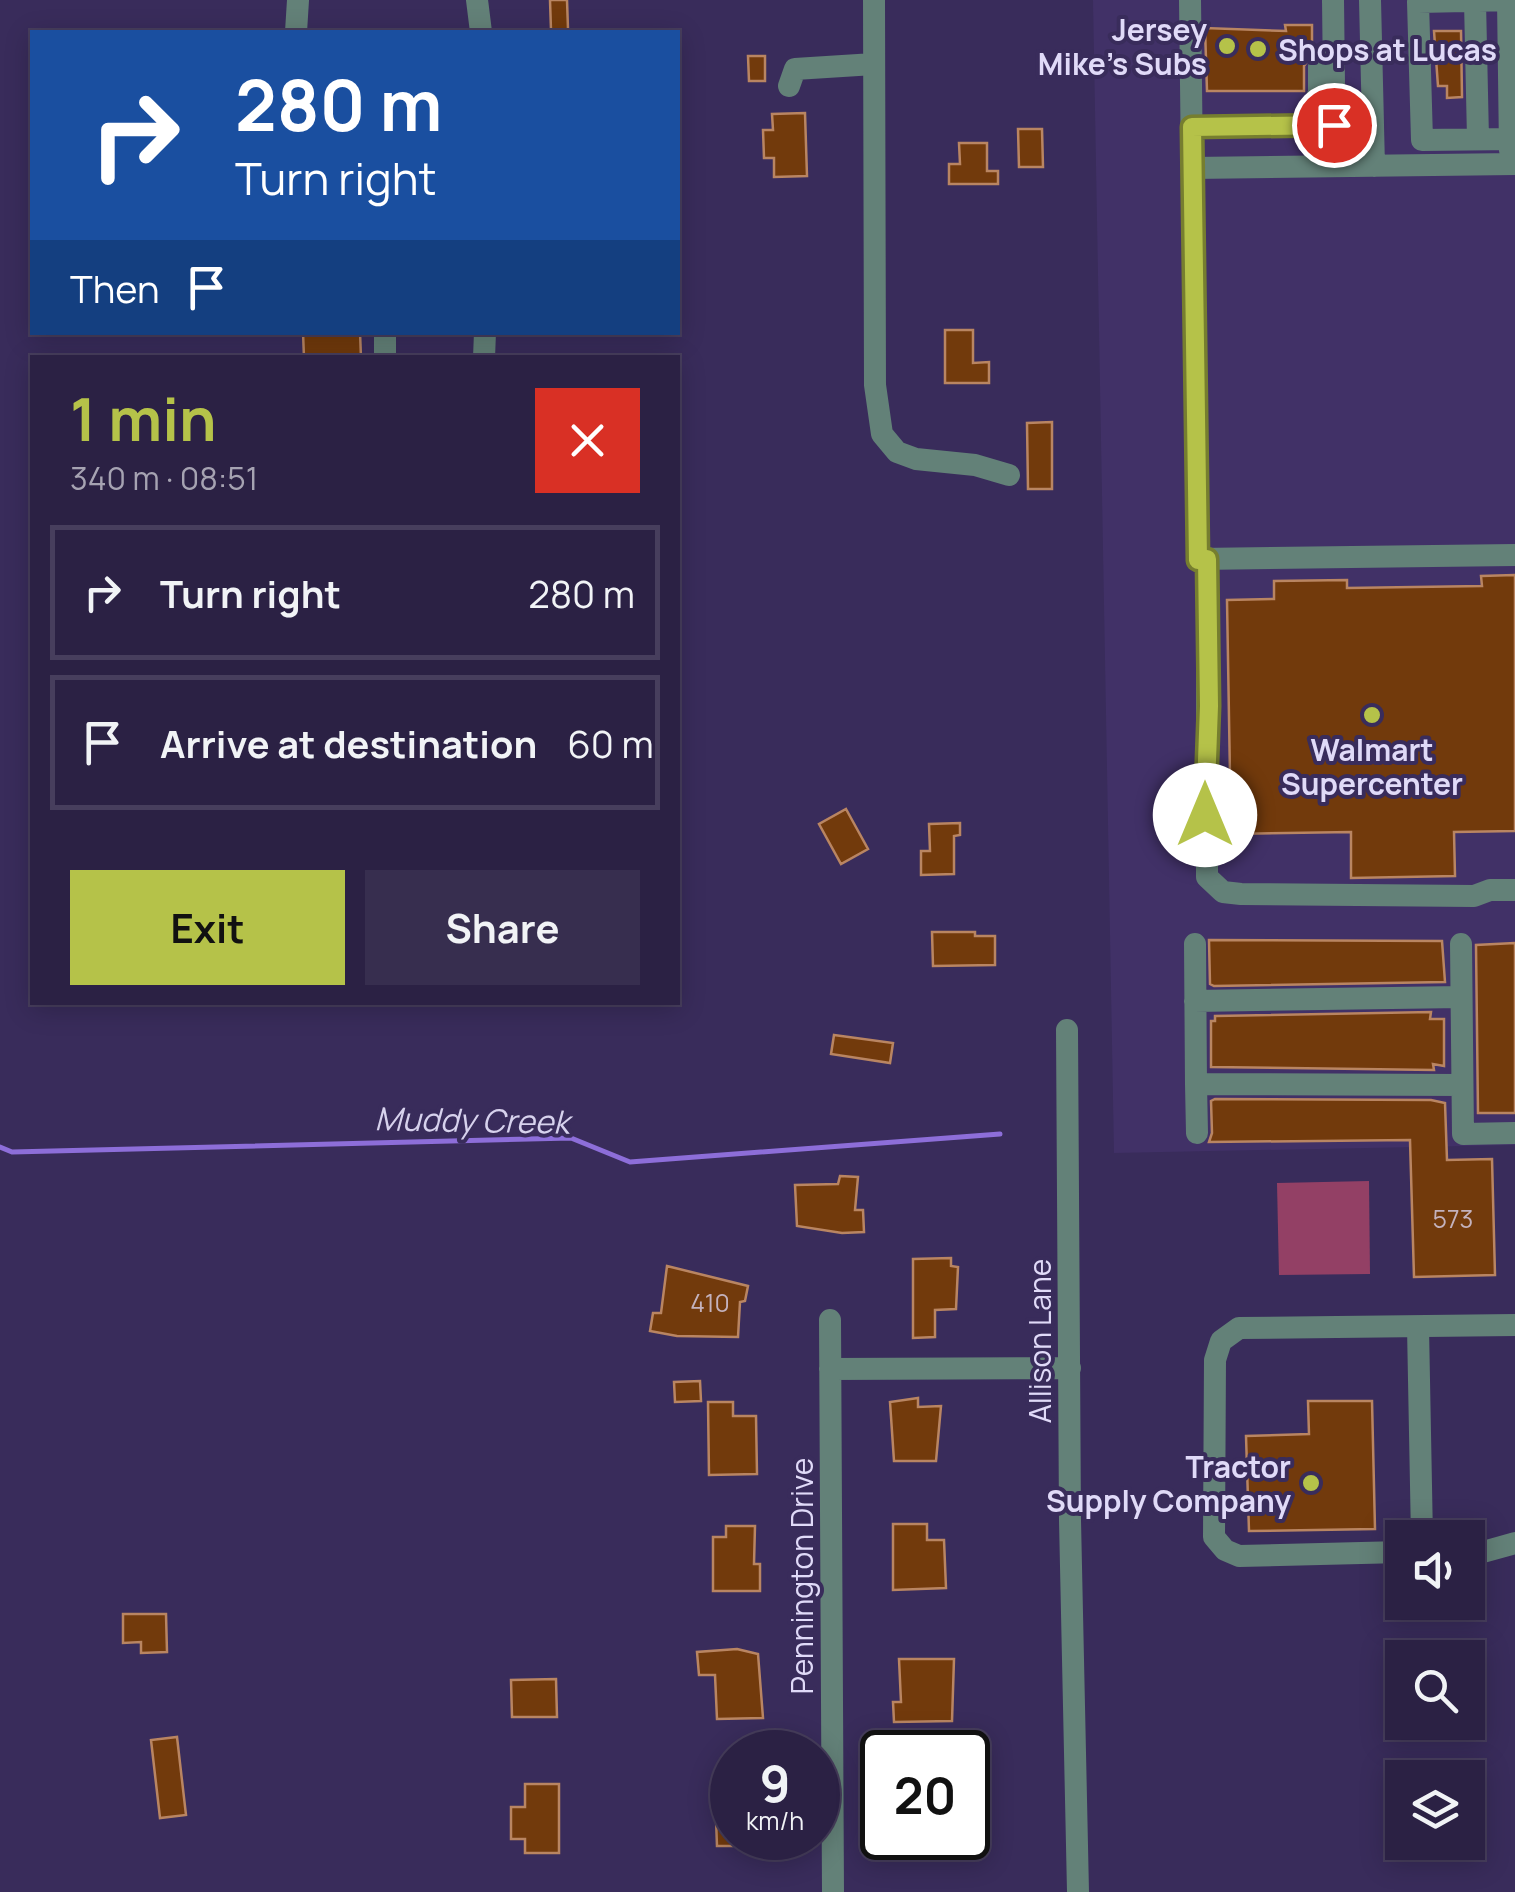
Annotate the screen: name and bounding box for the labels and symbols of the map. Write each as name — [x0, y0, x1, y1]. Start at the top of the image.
place label: Jersey Mike's Subs — [1038, 9, 1207, 84]
place label: Shops at Lucas — [1278, 29, 1497, 70]
marker: Jersey Mike's Subs — [1216, 35, 1238, 57]
marker: Shops at Lucas — [1247, 38, 1269, 60]
pin — [1292, 83, 1377, 168]
marker: Walmart Supercenter — [1361, 704, 1383, 726]
place label: Walmart Supercenter — [1281, 729, 1463, 804]
position arrow — [1153, 763, 1257, 867]
water label: Muddy Creek — [374, 1096, 574, 1144]
house number: 573 — [1433, 1201, 1473, 1236]
street label: Allison Lane — [1019, 1259, 1060, 1423]
house number: 410 — [690, 1285, 730, 1320]
place label: Tractor Supply Company — [1046, 1446, 1291, 1521]
street label: Pennington Drive — [781, 1458, 822, 1694]
marker: Tractor Supply Company — [1300, 1472, 1322, 1494]
speed limit sign: 20 — [860, 1730, 990, 1860]

